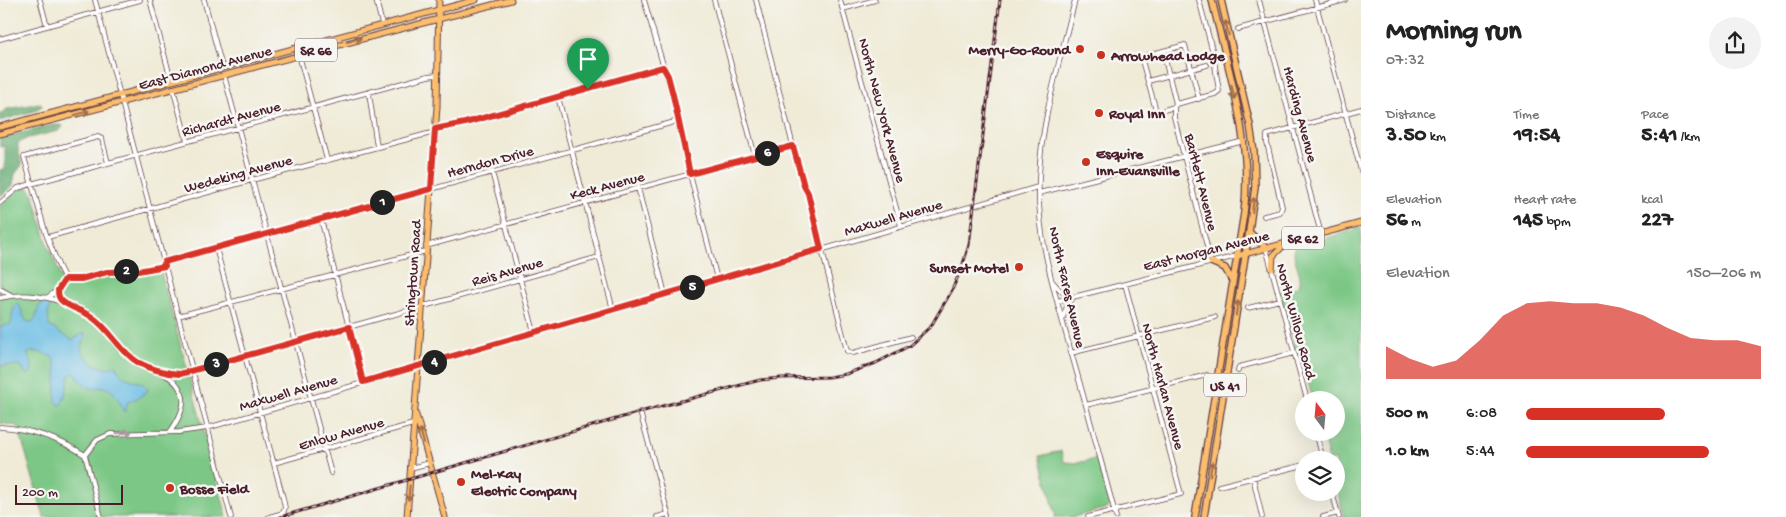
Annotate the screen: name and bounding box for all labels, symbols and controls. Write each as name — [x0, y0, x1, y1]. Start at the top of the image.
text: Morning run — [1386, 16, 1521, 49]
button: share — [1709, 17, 1761, 69]
one-way arrow — [1222, 21, 1231, 37]
one-way arrow — [346, 35, 362, 44]
street label: North New York Avenue — [853, 36, 909, 185]
road number: SR 66 — [295, 38, 337, 62]
pin — [567, 38, 609, 89]
street label: East Diamond Avenue — [137, 42, 274, 95]
place label: Merry-Go-Round — [969, 42, 1072, 60]
marker: Merry-Go-Round — [1074, 43, 1086, 55]
icon: arrive — [574, 45, 602, 73]
place label: Arrowhead Lodge — [1110, 48, 1226, 66]
marker: Arrowhead Lodge — [1095, 49, 1107, 61]
text: 07:32 — [1386, 52, 1425, 71]
street label: Harding Avenue — [1278, 65, 1321, 165]
one-way arrow — [1229, 83, 1238, 99]
street label: Richardt Avenue — [180, 98, 283, 142]
place label: Royal Inn — [1108, 106, 1166, 124]
marker: Royal Inn — [1093, 107, 1105, 119]
text: Distance — [1386, 107, 1435, 124]
text: Time — [1514, 107, 1539, 124]
text: Pace — [1641, 107, 1669, 124]
one-way arrow — [73, 108, 89, 117]
text: 3.50 — [1386, 124, 1426, 149]
text: 19:54 — [1514, 124, 1560, 149]
text: 5:41 — [1641, 124, 1677, 149]
text: km — [1426, 129, 1446, 146]
text: /km — [1677, 129, 1700, 146]
street label: Bartlett Avenue — [1179, 131, 1221, 233]
pin: 6 — [754, 140, 780, 166]
street label: Herndon Drive — [445, 143, 536, 183]
text: 6 — [764, 145, 771, 162]
place label: Esquire Inn-Evansville — [1096, 146, 1181, 181]
street label: Wedeking Avenue — [182, 152, 295, 198]
marker: Esquire Inn-Evansville — [1080, 156, 1092, 168]
street label: Keck Avenue — [568, 168, 647, 206]
pin: 1 — [370, 190, 394, 214]
text: Elevation — [1386, 192, 1442, 209]
text: Heart rate — [1514, 192, 1576, 209]
text: kcal — [1641, 192, 1663, 209]
text: 1 — [380, 194, 385, 211]
street label: Maxwell Avenue — [842, 196, 945, 242]
one-way arrow — [1248, 198, 1258, 214]
text: 56 — [1386, 209, 1408, 234]
text: 145 — [1514, 209, 1543, 234]
text: 227 — [1641, 209, 1673, 234]
text: m — [1408, 214, 1421, 231]
text: bpm — [1543, 214, 1571, 231]
street label: Stringtown Road — [401, 218, 427, 327]
street label: North Fares Avenue — [1043, 225, 1089, 350]
road number: SR 62 — [1282, 227, 1324, 250]
street label: East Morgan Avenue — [1142, 228, 1272, 276]
street label: Reis Avenue — [470, 254, 545, 292]
pin: 2 — [114, 258, 138, 284]
place label: Sunset Motel — [930, 260, 1010, 278]
marker: Sunset Motel — [1013, 261, 1025, 273]
street label: North Willow Road — [1271, 262, 1319, 382]
text: 2 — [123, 263, 130, 280]
text: Elevation — [1386, 265, 1450, 284]
text: 150–206 m — [1687, 265, 1761, 284]
pin: 5 — [680, 274, 704, 300]
text: 5 — [689, 279, 696, 296]
one-way arrow — [1232, 301, 1242, 317]
street label: North Harlan Avenue — [1137, 321, 1188, 452]
pin: 4 — [422, 350, 446, 374]
pin: 3 — [204, 352, 228, 376]
text: 4 — [431, 354, 438, 371]
text: 3 — [213, 356, 220, 373]
street label: Maxwell Avenue — [237, 371, 340, 417]
road number: US 41 — [1204, 374, 1246, 396]
north arrow — [1295, 391, 1345, 441]
map controls — [1295, 391, 1345, 501]
text: 500 m — [1386, 405, 1428, 424]
text: 6:08 — [1466, 405, 1497, 424]
street label: Enlow Avenue — [297, 414, 386, 456]
one-way arrow — [116, 428, 132, 437]
one-way arrow — [417, 429, 427, 445]
text: 1.0 km — [1386, 443, 1429, 462]
text: 5:44 — [1466, 443, 1495, 462]
button: layers — [1295, 451, 1345, 501]
one-way arrow — [1207, 461, 1217, 477]
place label: Mel-Kay Electric Company — [471, 466, 577, 501]
marker: Mel-Kay Electric Company — [455, 476, 467, 488]
place label: Bosse Field — [179, 481, 251, 499]
scale bar — [15, 482, 122, 505]
marker: Bosse Field — [164, 482, 176, 494]
text: 200 m — [22, 485, 58, 502]
one-way arrow — [404, 485, 413, 501]

